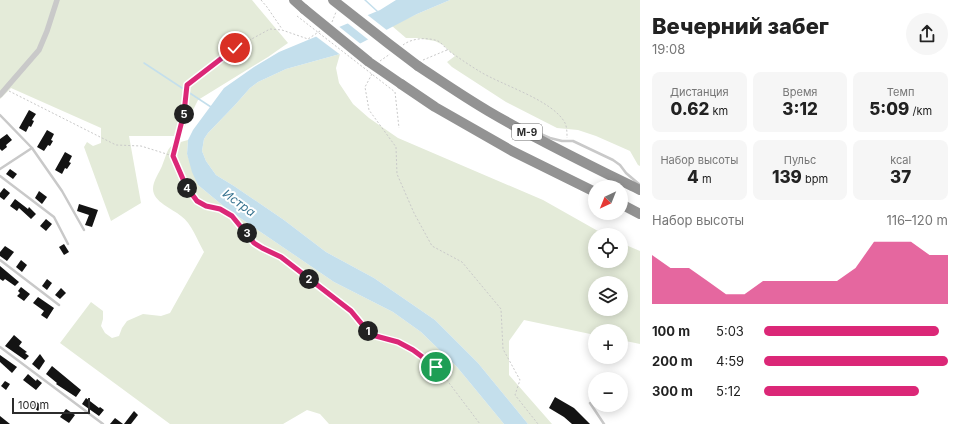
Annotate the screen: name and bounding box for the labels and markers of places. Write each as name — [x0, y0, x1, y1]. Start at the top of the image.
pin — [218, 31, 252, 65]
pin: 5 — [174, 104, 194, 124]
pin: 4 — [177, 178, 197, 198]
pin: 3 — [237, 223, 257, 243]
pin: 2 — [299, 269, 319, 289]
pin: 1 — [358, 321, 378, 341]
pin — [419, 350, 453, 384]

